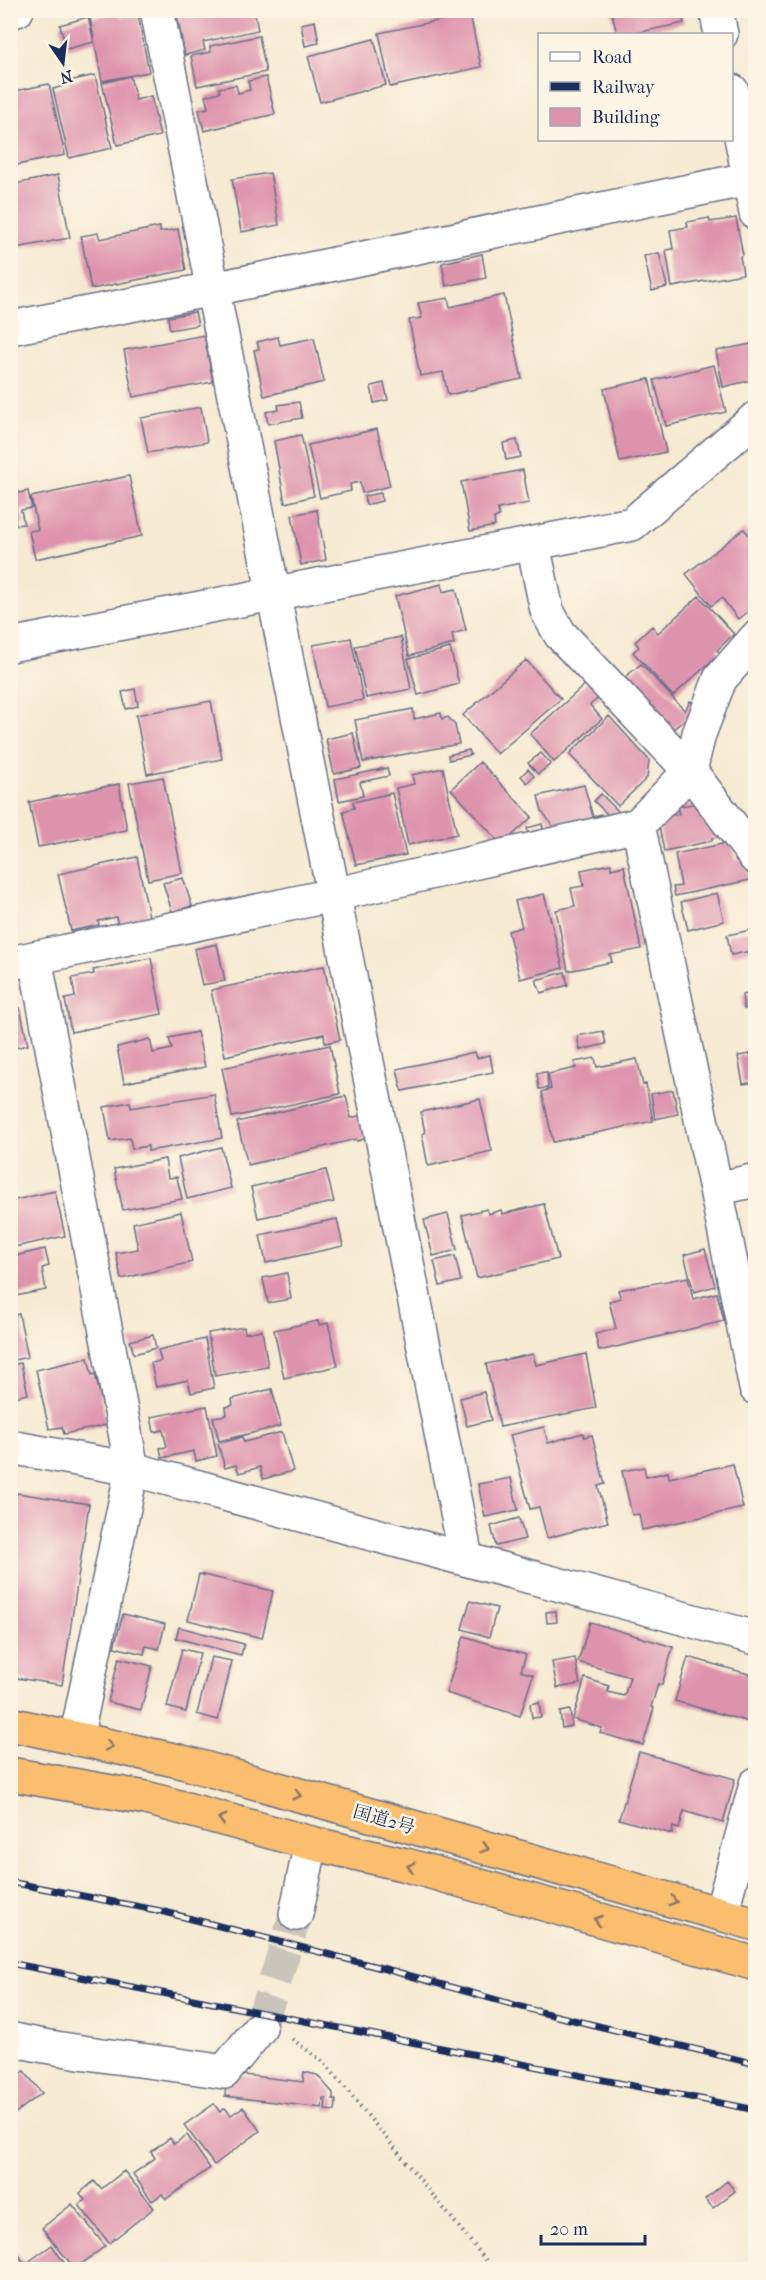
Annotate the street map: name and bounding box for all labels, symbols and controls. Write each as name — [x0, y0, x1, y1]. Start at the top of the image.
north arrow — [33, 33, 93, 93]
legend — [538, 33, 733, 141]
text: Road — [592, 47, 632, 68]
text: N — [57, 66, 75, 88]
text: Railway — [592, 77, 656, 98]
text: Building — [592, 107, 660, 128]
one-way arrow — [103, 1739, 113, 1752]
one-way arrow — [291, 1788, 302, 1800]
street label: 国道2号 — [351, 1801, 417, 1839]
one-way arrow — [217, 1813, 227, 1826]
one-way arrow — [479, 1841, 490, 1853]
one-way arrow — [406, 1861, 416, 1874]
one-way arrow — [667, 1894, 678, 1906]
one-way arrow — [593, 1915, 604, 1927]
scale bar — [541, 2208, 644, 2246]
text: 20 m — [550, 2219, 588, 2240]

